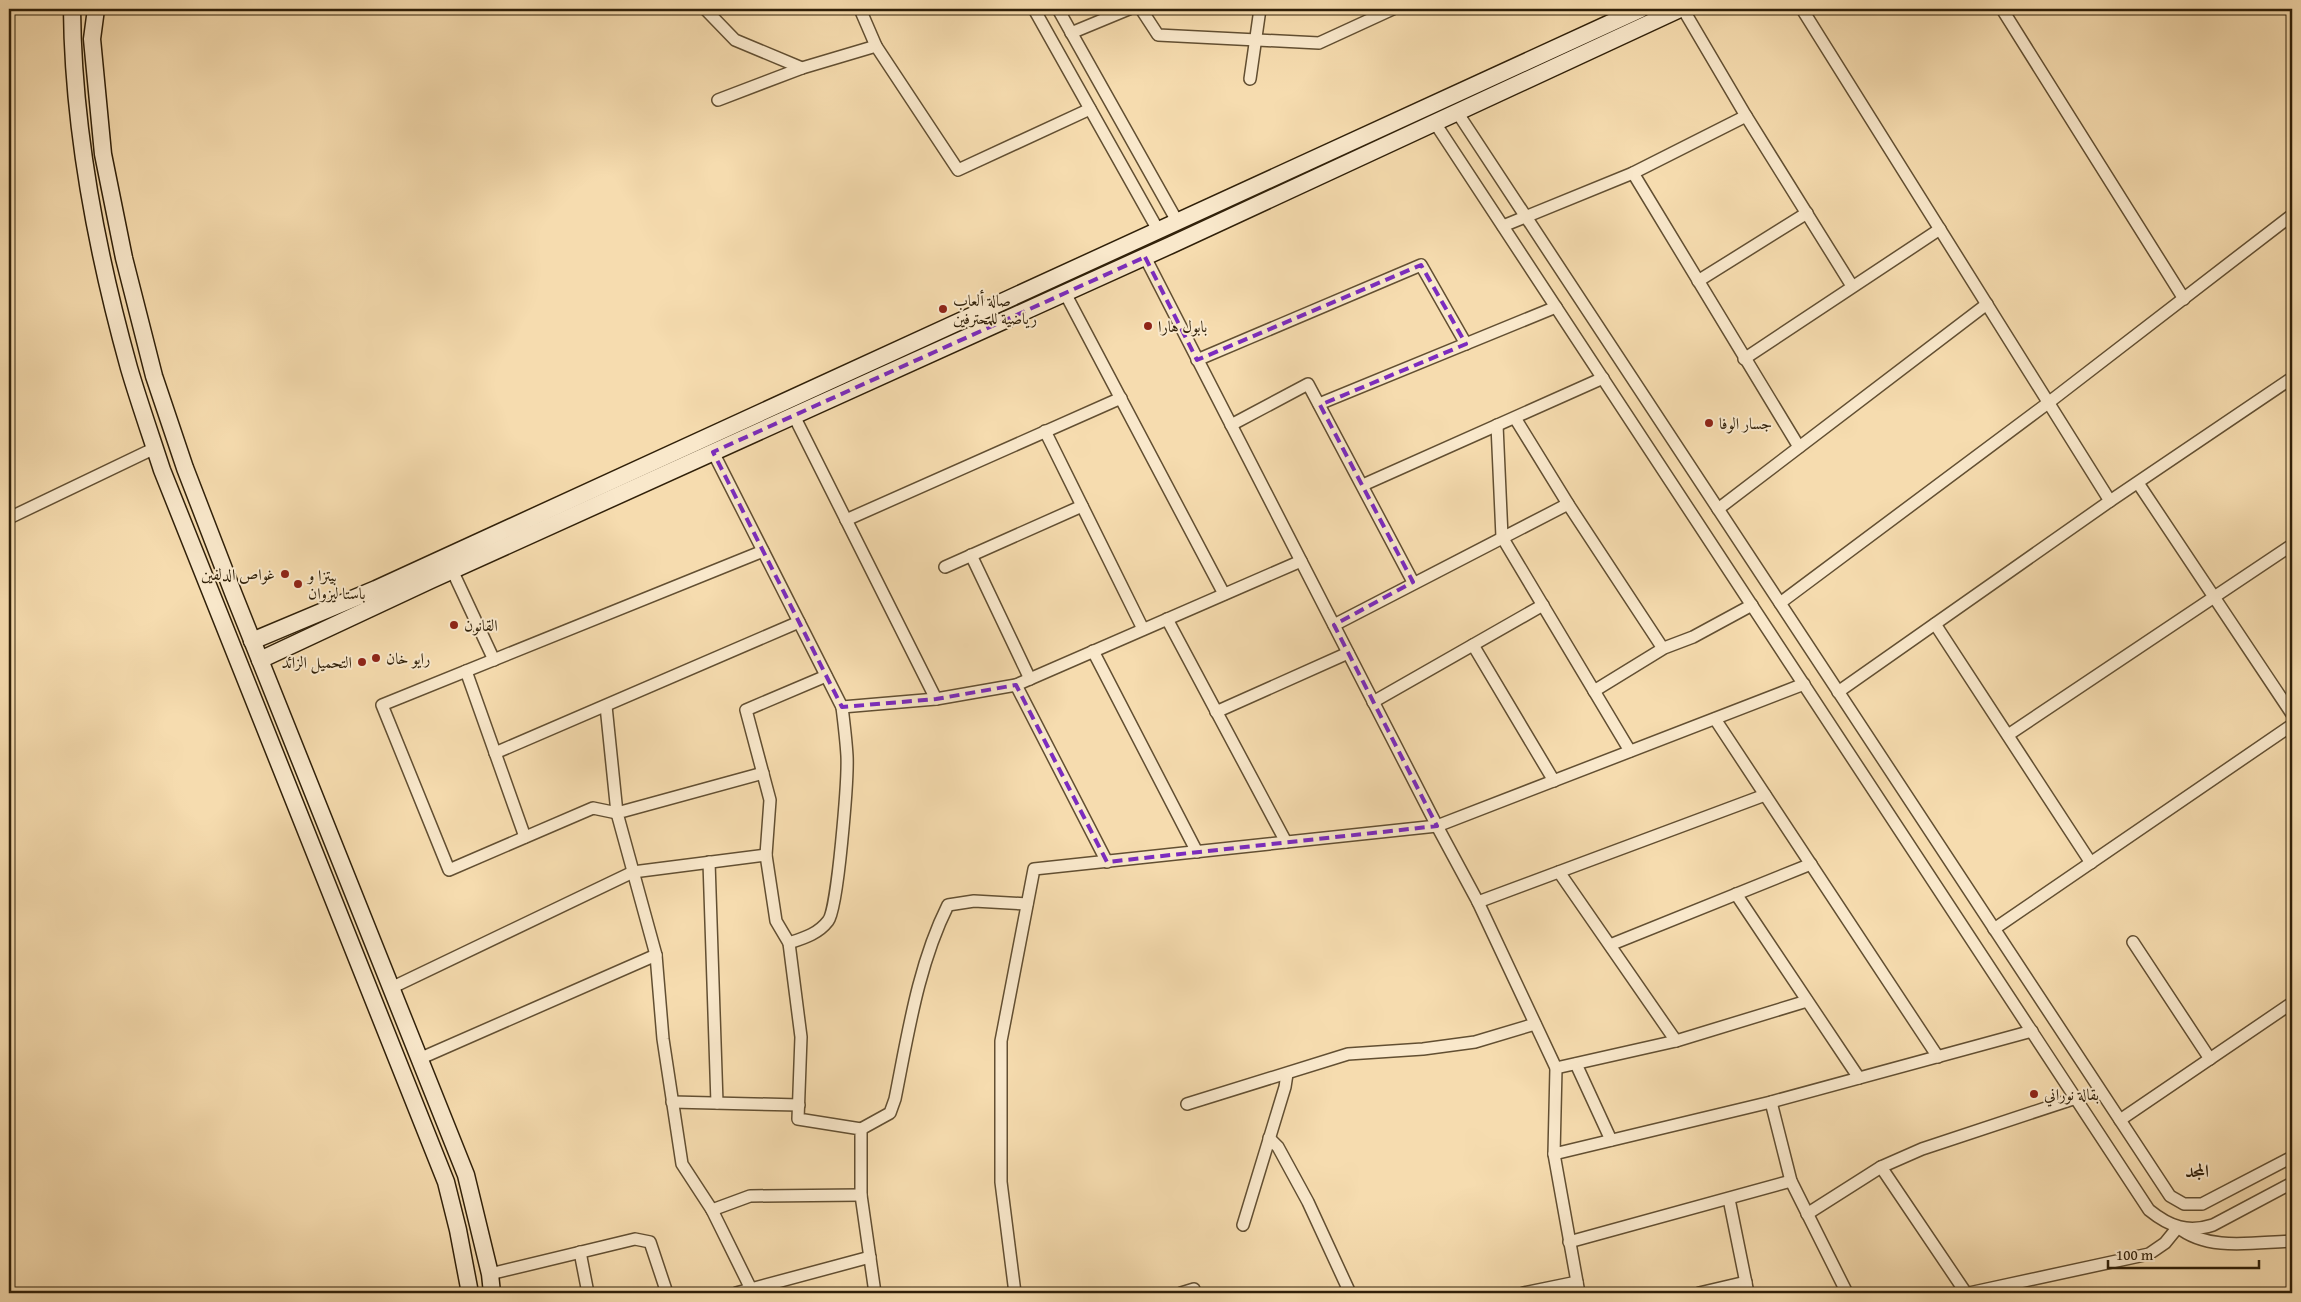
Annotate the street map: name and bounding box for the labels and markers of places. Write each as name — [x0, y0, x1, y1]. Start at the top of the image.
place label: صالة ألعاب رياضية للمحترفين — [953, 288, 1037, 330]
marker: صالة ألعاب رياضية للمحترفين — [937, 303, 949, 315]
place label: بابول هارا — [1158, 314, 1207, 338]
marker: بابول هارا — [1142, 320, 1154, 332]
place label: جسار الوفا — [1719, 411, 1772, 435]
marker: جسار الوفا — [1703, 417, 1715, 429]
place label: غواص الدلفين — [201, 562, 275, 586]
place label: بيتزا و باستا ليزوان — [306, 563, 366, 605]
marker: غواص الدلفين — [279, 568, 291, 580]
marker: بيتزا و باستا ليزوان — [292, 578, 304, 590]
place label: القانون — [464, 613, 498, 637]
marker: القانون — [448, 619, 460, 631]
place label: رايو خان — [386, 646, 430, 670]
place label: التحميل الزائد — [281, 650, 352, 674]
marker: رايو خان — [370, 652, 382, 664]
marker: التحميل الزائد — [356, 656, 368, 668]
place label: بقالة نوراني — [2044, 1082, 2099, 1107]
marker: بقالة نوراني — [2028, 1088, 2040, 1100]

